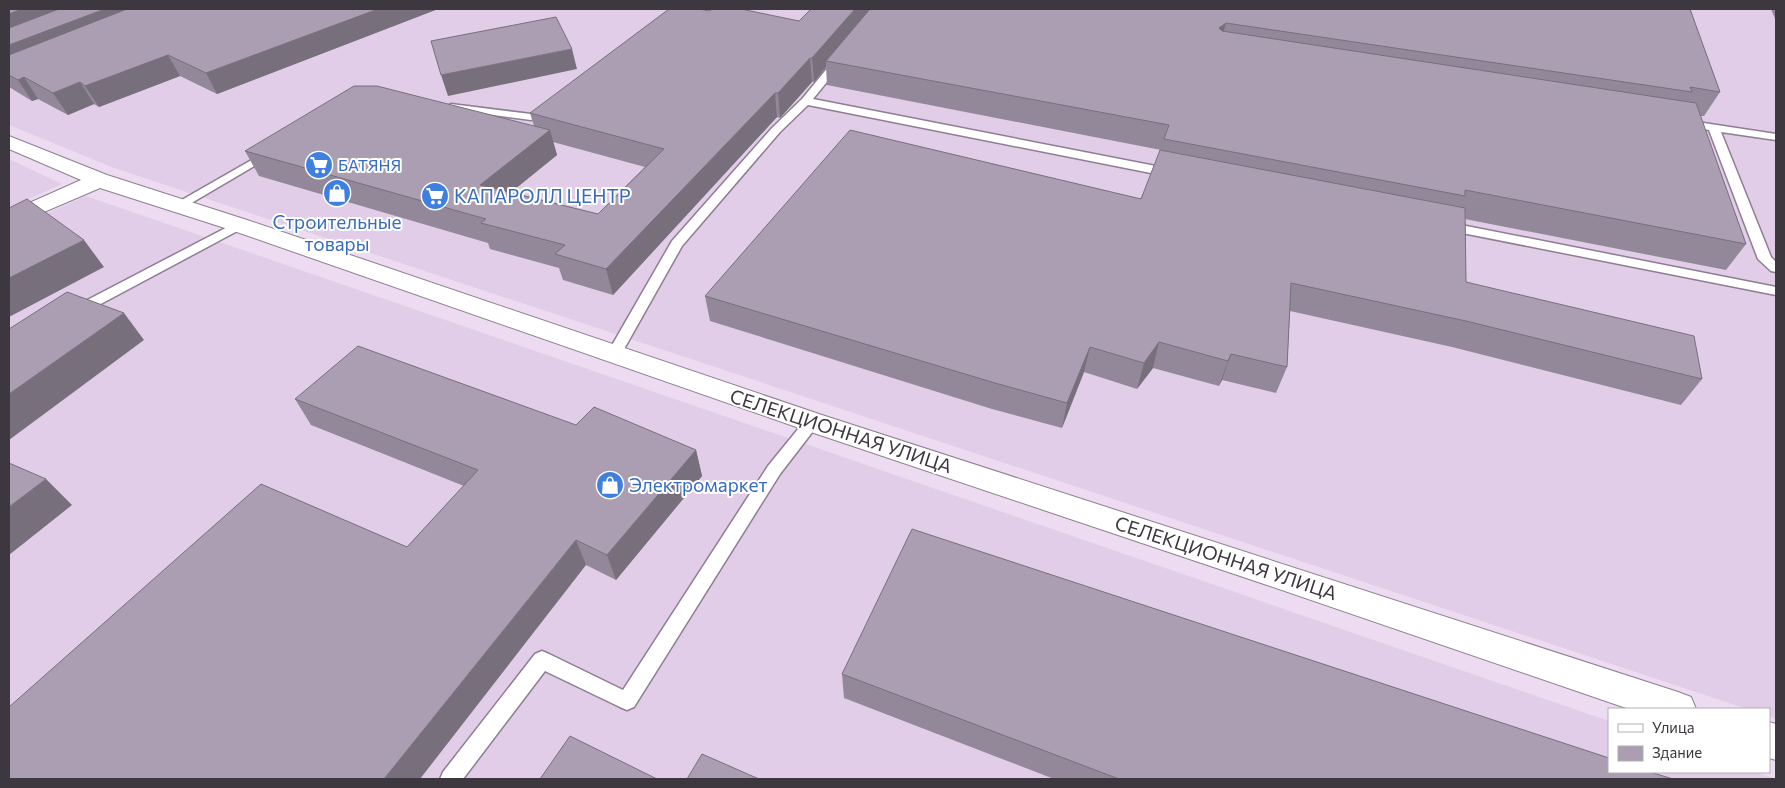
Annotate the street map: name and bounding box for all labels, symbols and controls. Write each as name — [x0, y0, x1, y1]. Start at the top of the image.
supermarket icon: БАТЯНЯ — [304, 150, 334, 180]
place label: БАТЯНЯ — [338, 155, 401, 174]
shop icon: Строительные товары — [322, 178, 352, 208]
supermarket icon: КАПАРОЛЛ ЦЕНТР — [420, 181, 450, 211]
place label: КАПАРОЛЛ ЦЕНТР — [454, 184, 631, 207]
place label: Строительные товары — [272, 210, 402, 255]
street label: СЕЛЕКЦИОННАЯ УЛИЦА — [727, 384, 955, 477]
shop icon: Электромаркет — [595, 470, 625, 500]
place label: Электромаркет — [629, 473, 768, 496]
street label: СЕЛЕКЦИОННАЯ УЛИЦА — [1112, 511, 1340, 604]
legend — [1608, 708, 1770, 773]
text: Улица — [1652, 718, 1694, 736]
text: Здание — [1652, 743, 1702, 761]

